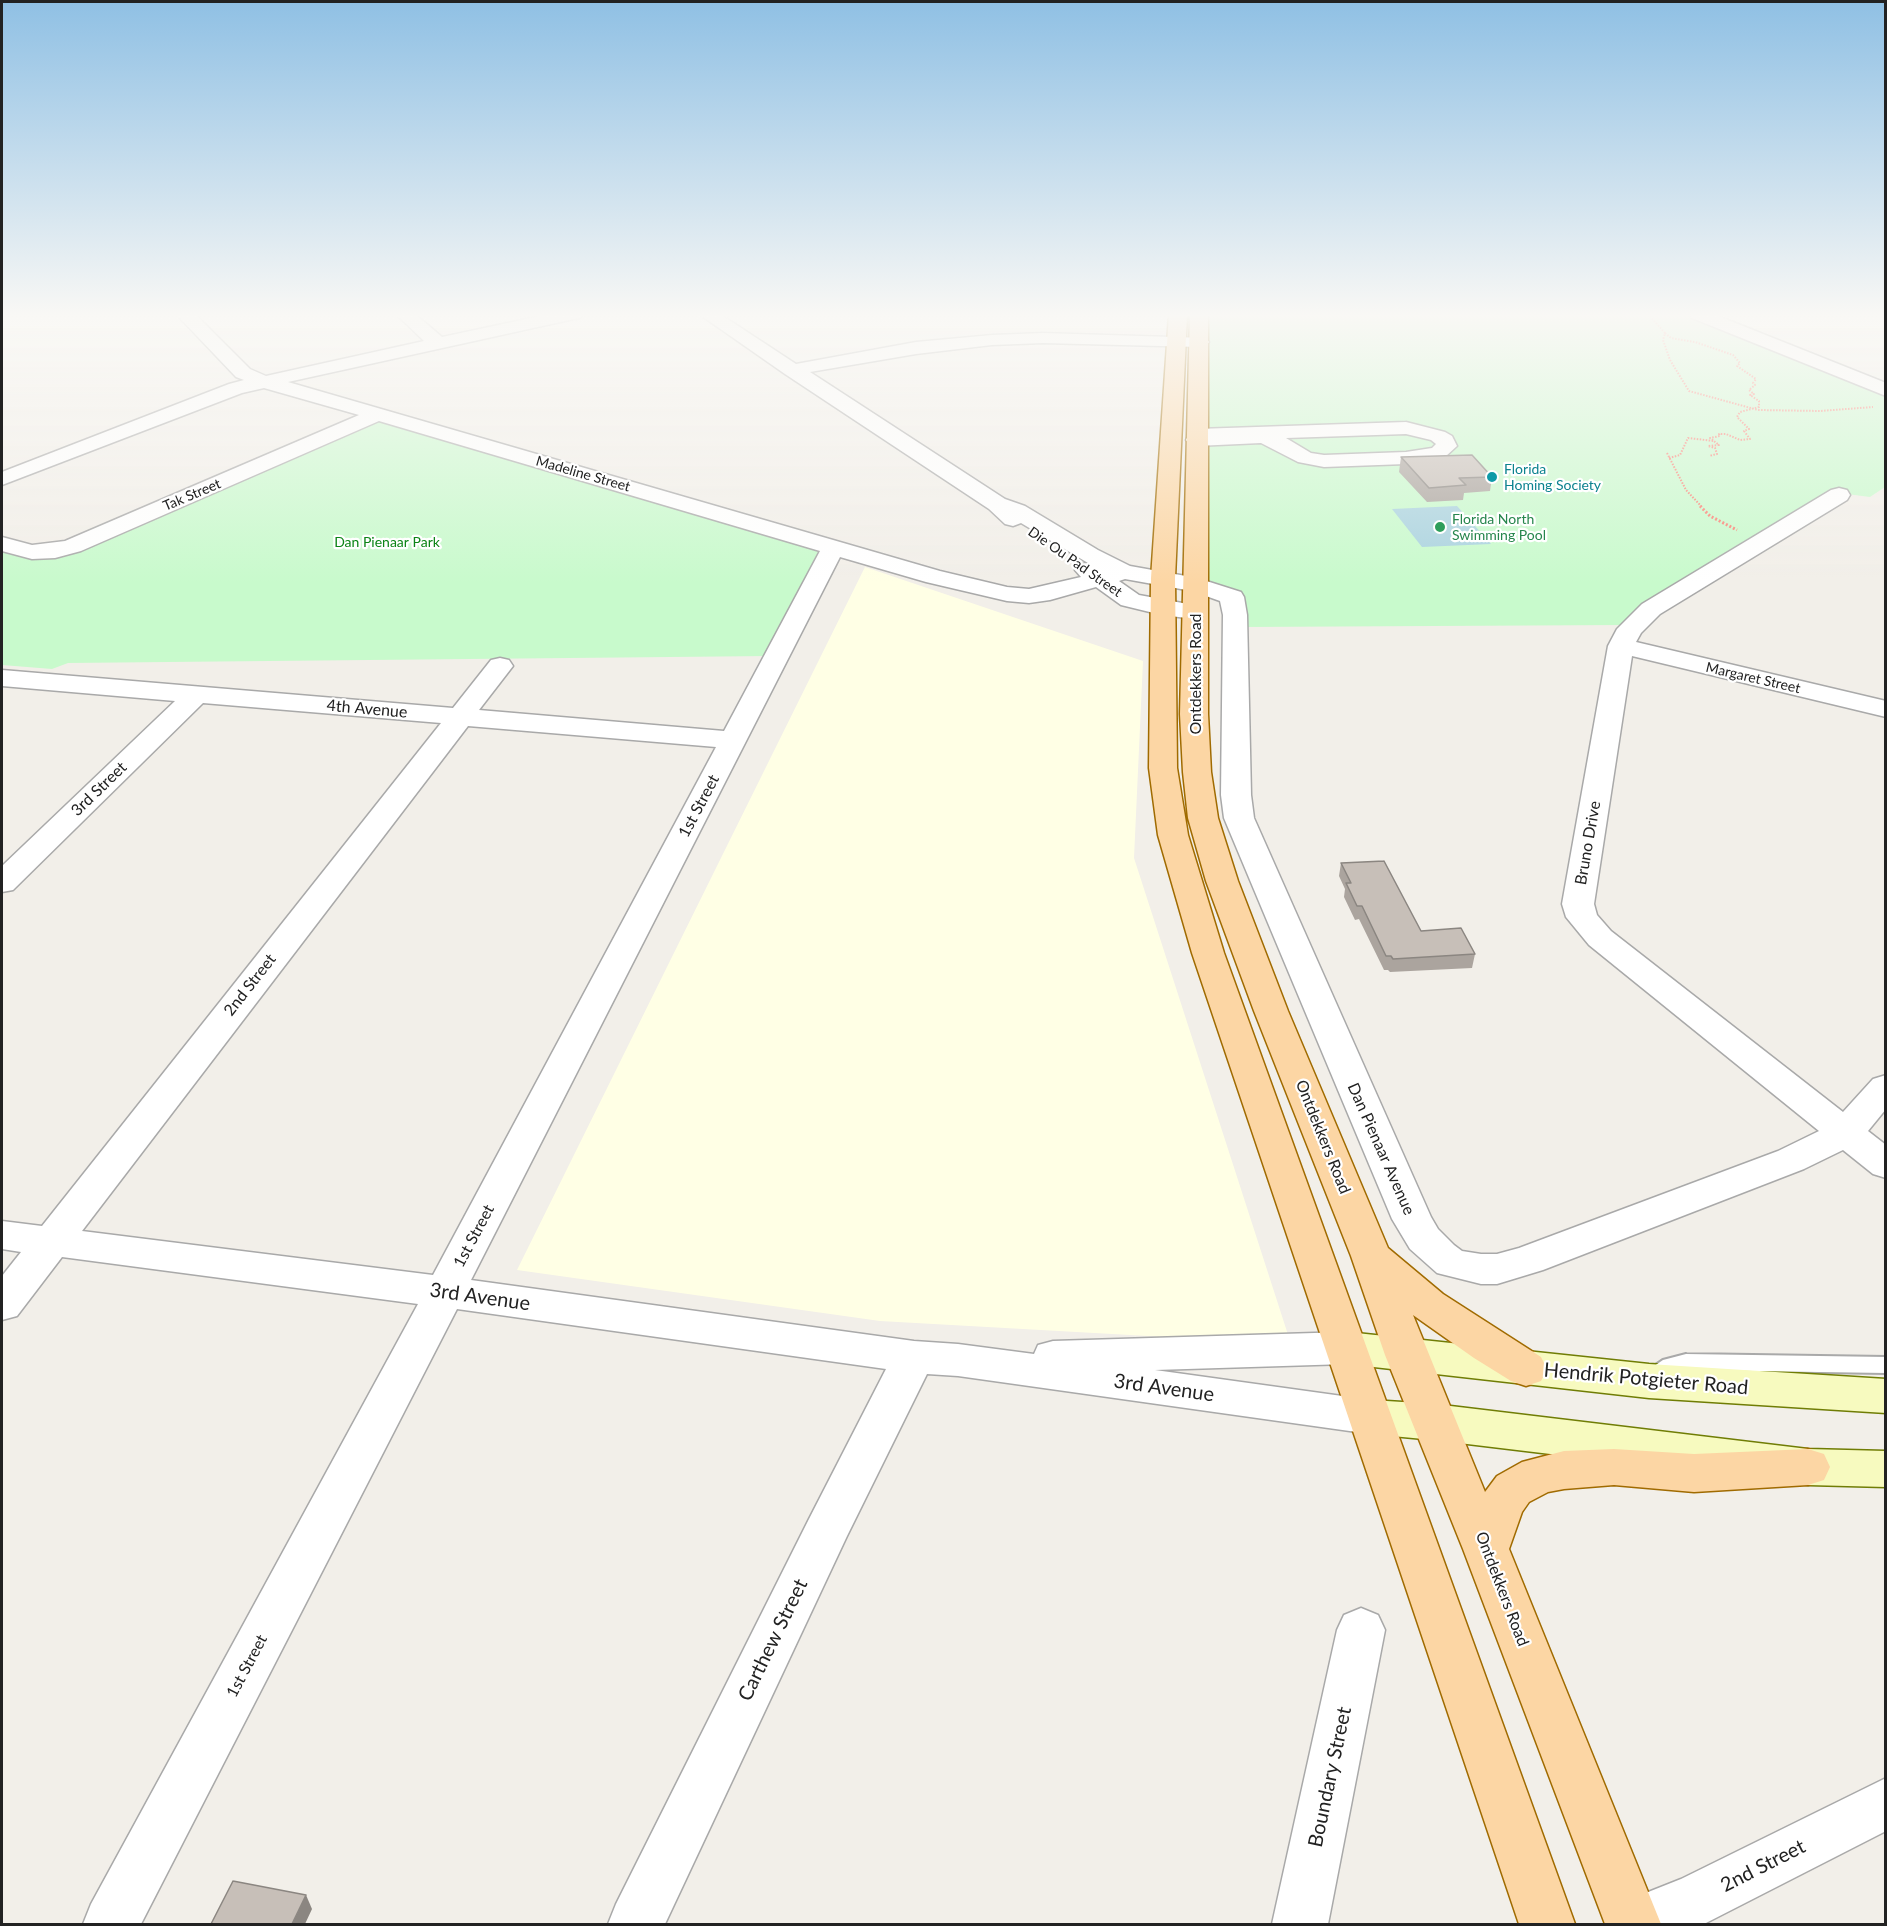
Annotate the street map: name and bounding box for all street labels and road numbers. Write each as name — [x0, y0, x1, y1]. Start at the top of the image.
street label: Madeline Street — [534, 453, 632, 495]
street label: Tak Street — [161, 475, 223, 515]
street label: Die Ou Pad Street — [1025, 523, 1125, 601]
street label: Ontdekkers Road — [1186, 613, 1206, 735]
street label: Margaret Street — [1704, 659, 1802, 697]
street label: 4th Avenue — [326, 696, 408, 722]
street label: 3rd Street — [67, 758, 131, 820]
street label: 1st Street — [675, 771, 723, 841]
street label: Bruno Drive — [1571, 799, 1605, 887]
street label: 2nd Street — [220, 950, 280, 1020]
street label: Ontdekkers Road — [1291, 1077, 1355, 1197]
street label: Dan Pienaar Avenue — [1343, 1080, 1419, 1218]
street label: 1st Street — [450, 1201, 498, 1271]
street label: 3rd Avenue — [428, 1278, 532, 1316]
street label: Hendrik Potgieter Road — [1543, 1358, 1749, 1400]
street label: 3rd Avenue — [1112, 1369, 1216, 1407]
street label: Ontdekkers Road — [1471, 1529, 1533, 1649]
street label: Carthew Street — [733, 1575, 813, 1705]
street label: 1st Street — [223, 1631, 271, 1701]
street label: Boundary Street — [1303, 1705, 1357, 1849]
street label: 2nd Street — [1717, 1834, 1809, 1898]

